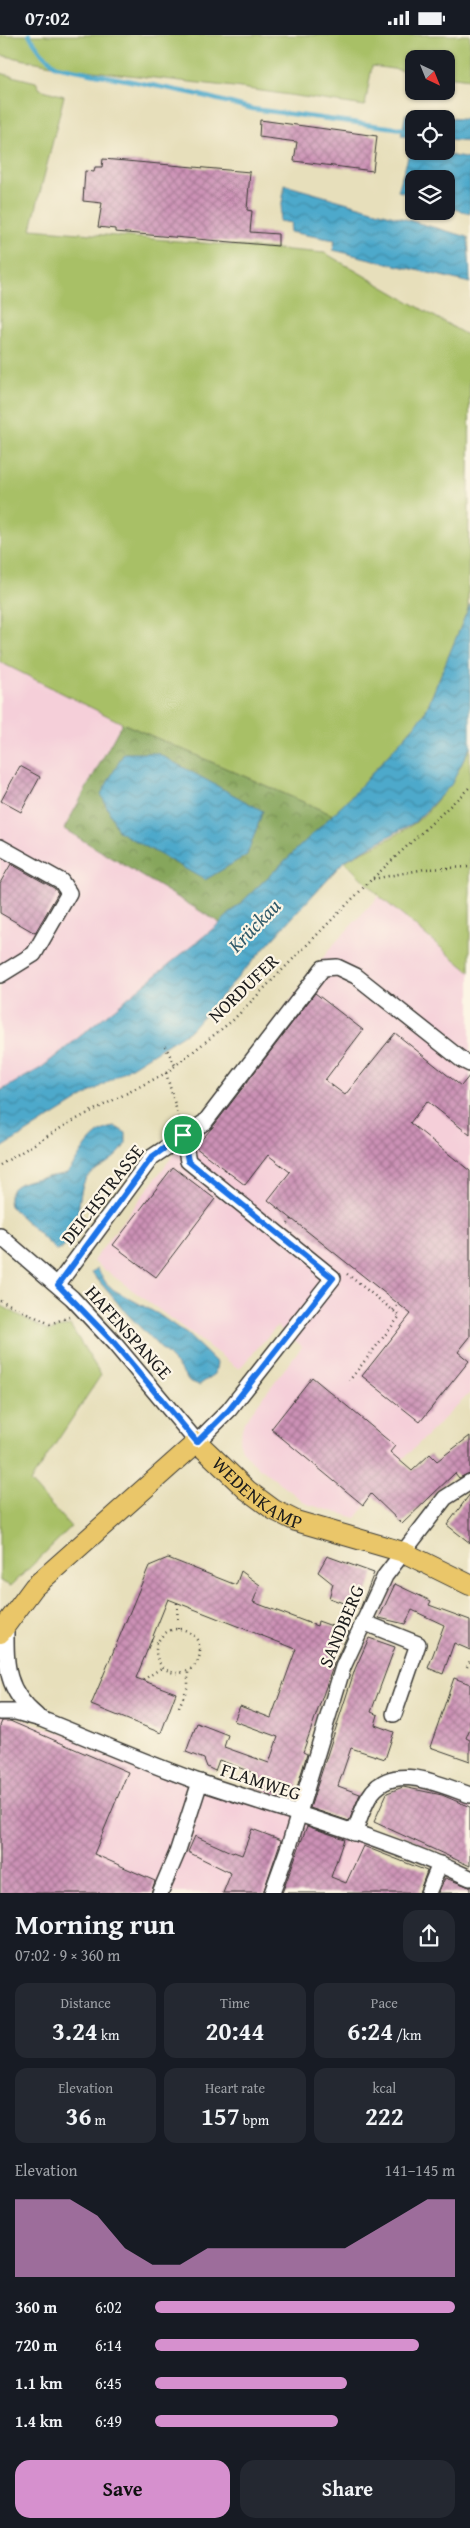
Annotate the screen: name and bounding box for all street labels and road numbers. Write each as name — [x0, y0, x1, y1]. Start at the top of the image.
street label: NORDUFER — [201, 947, 285, 1029]
street label: DEICHSTRASSE — [54, 1138, 150, 1250]
street label: HAFENSPANGE — [79, 1279, 179, 1386]
street label: WEDENKAMP — [206, 1450, 306, 1536]
street label: SANDBERG — [311, 1580, 371, 1672]
street label: FLAMWEG — [217, 1755, 305, 1807]

